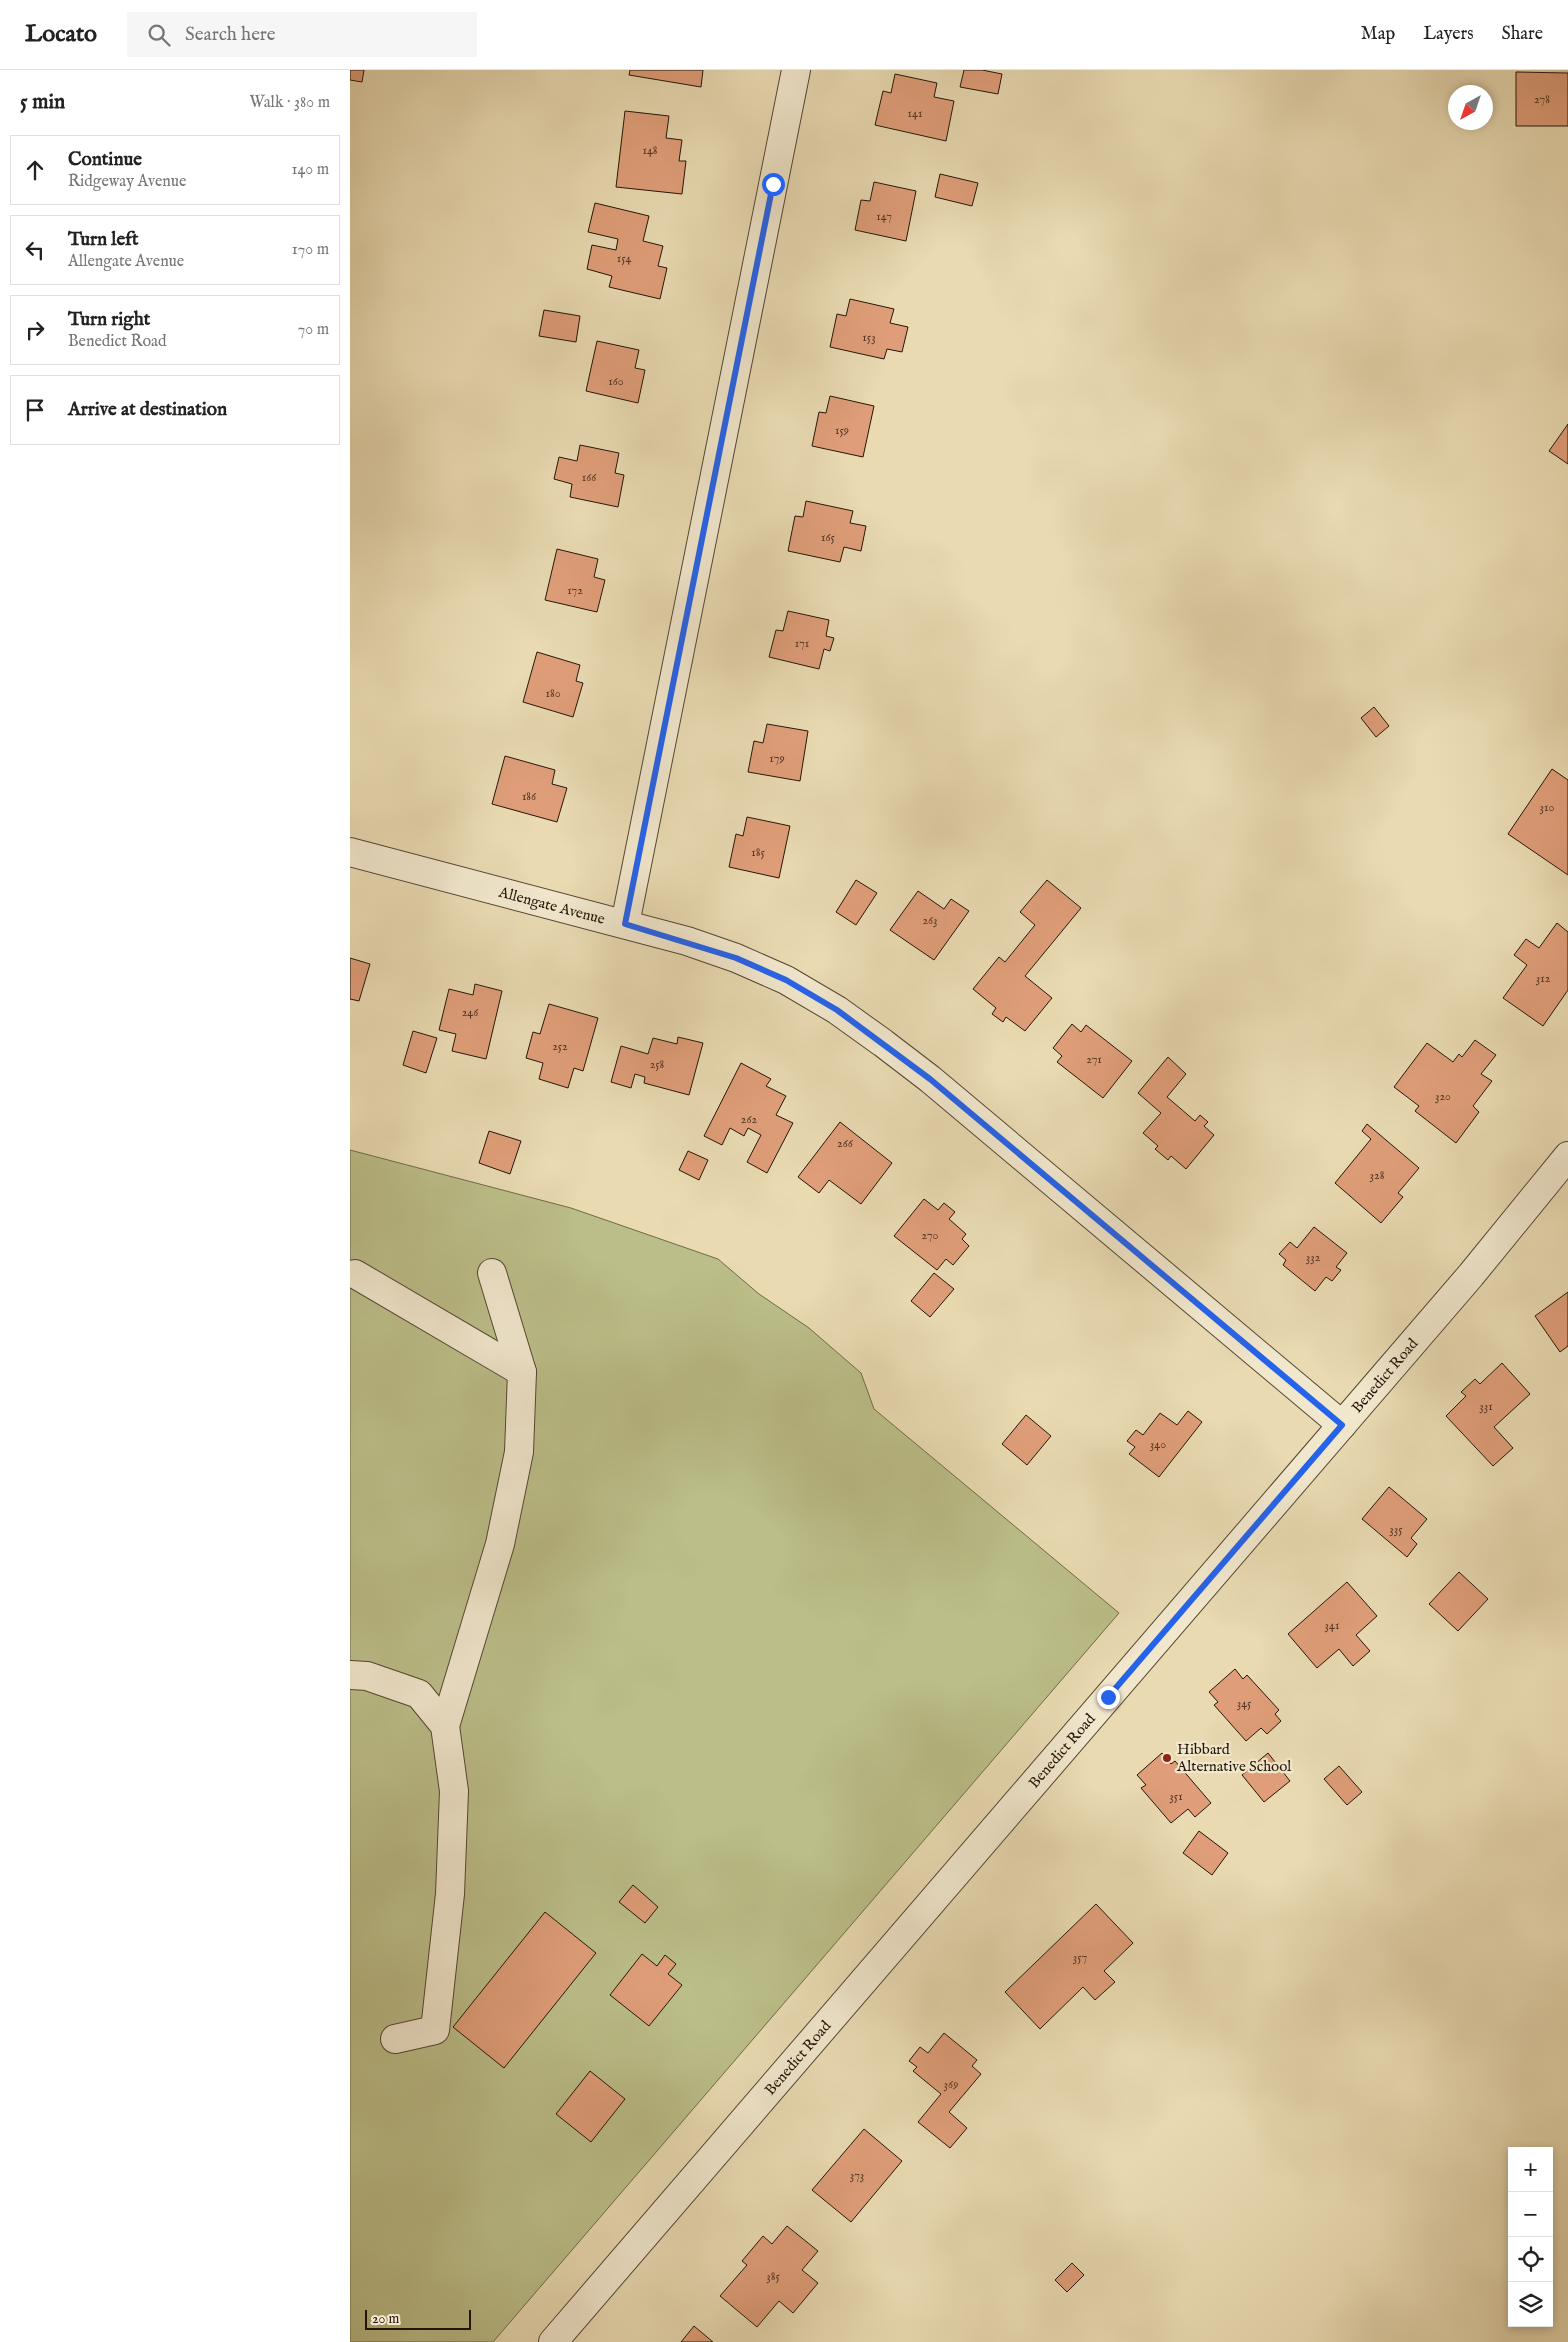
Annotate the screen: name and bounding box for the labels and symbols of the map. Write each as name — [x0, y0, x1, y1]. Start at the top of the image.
north arrow — [1448, 85, 1493, 130]
house number: 278 — [1534, 92, 1550, 107]
house number: 141 — [908, 106, 922, 121]
house number: 148 — [642, 143, 658, 158]
route start — [762, 173, 785, 196]
house number: 147 — [876, 209, 892, 224]
house number: 154 — [617, 251, 631, 266]
house number: 153 — [862, 330, 876, 345]
house number: 160 — [608, 374, 624, 389]
house number: 159 — [835, 423, 849, 438]
house number: 166 — [582, 470, 597, 485]
house number: 165 — [821, 530, 836, 545]
house number: 172 — [567, 583, 583, 598]
house number: 171 — [795, 636, 809, 651]
house number: 180 — [545, 686, 561, 701]
house number: 179 — [769, 751, 785, 766]
house number: 186 — [522, 789, 537, 804]
house number: 310 — [1540, 800, 1554, 815]
house number: 185 — [751, 845, 765, 860]
street label: Allengate Avenue — [496, 882, 607, 928]
house number: 263 — [922, 913, 938, 928]
house number: 312 — [1536, 971, 1551, 986]
house number: 246 — [462, 1005, 479, 1020]
house number: 252 — [552, 1039, 568, 1054]
house number: 271 — [1086, 1052, 1102, 1067]
house number: 258 — [650, 1057, 665, 1072]
house number: 320 — [1435, 1089, 1451, 1104]
house number: 262 — [741, 1112, 758, 1127]
house number: 266 — [837, 1136, 854, 1151]
house number: 328 — [1370, 1168, 1385, 1183]
house number: 270 — [921, 1228, 939, 1243]
house number: 332 — [1306, 1250, 1321, 1265]
street label: Benedict Road — [1347, 1333, 1423, 1417]
house number: 331 — [1479, 1399, 1493, 1414]
house number: 340 — [1150, 1437, 1166, 1452]
house number: 335 — [1389, 1522, 1403, 1537]
house number: 341 — [1325, 1618, 1339, 1633]
route end — [1097, 1686, 1120, 1709]
house number: 345 — [1237, 1696, 1252, 1711]
street label: Benedict Road — [1024, 1709, 1100, 1792]
place label: Hibbard Alternative School — [1176, 1740, 1292, 1776]
marker: Hibbard Alternative School — [1161, 1752, 1173, 1764]
house number: 351 — [1169, 1789, 1183, 1804]
house number: 357 — [1073, 1950, 1087, 1965]
street label: Benedict Road — [760, 2016, 836, 2099]
house number: 369 — [944, 2077, 958, 2092]
house number: 373 — [850, 2168, 864, 2183]
house number: 385 — [766, 2269, 780, 2284]
scale bar — [365, 2307, 471, 2330]

